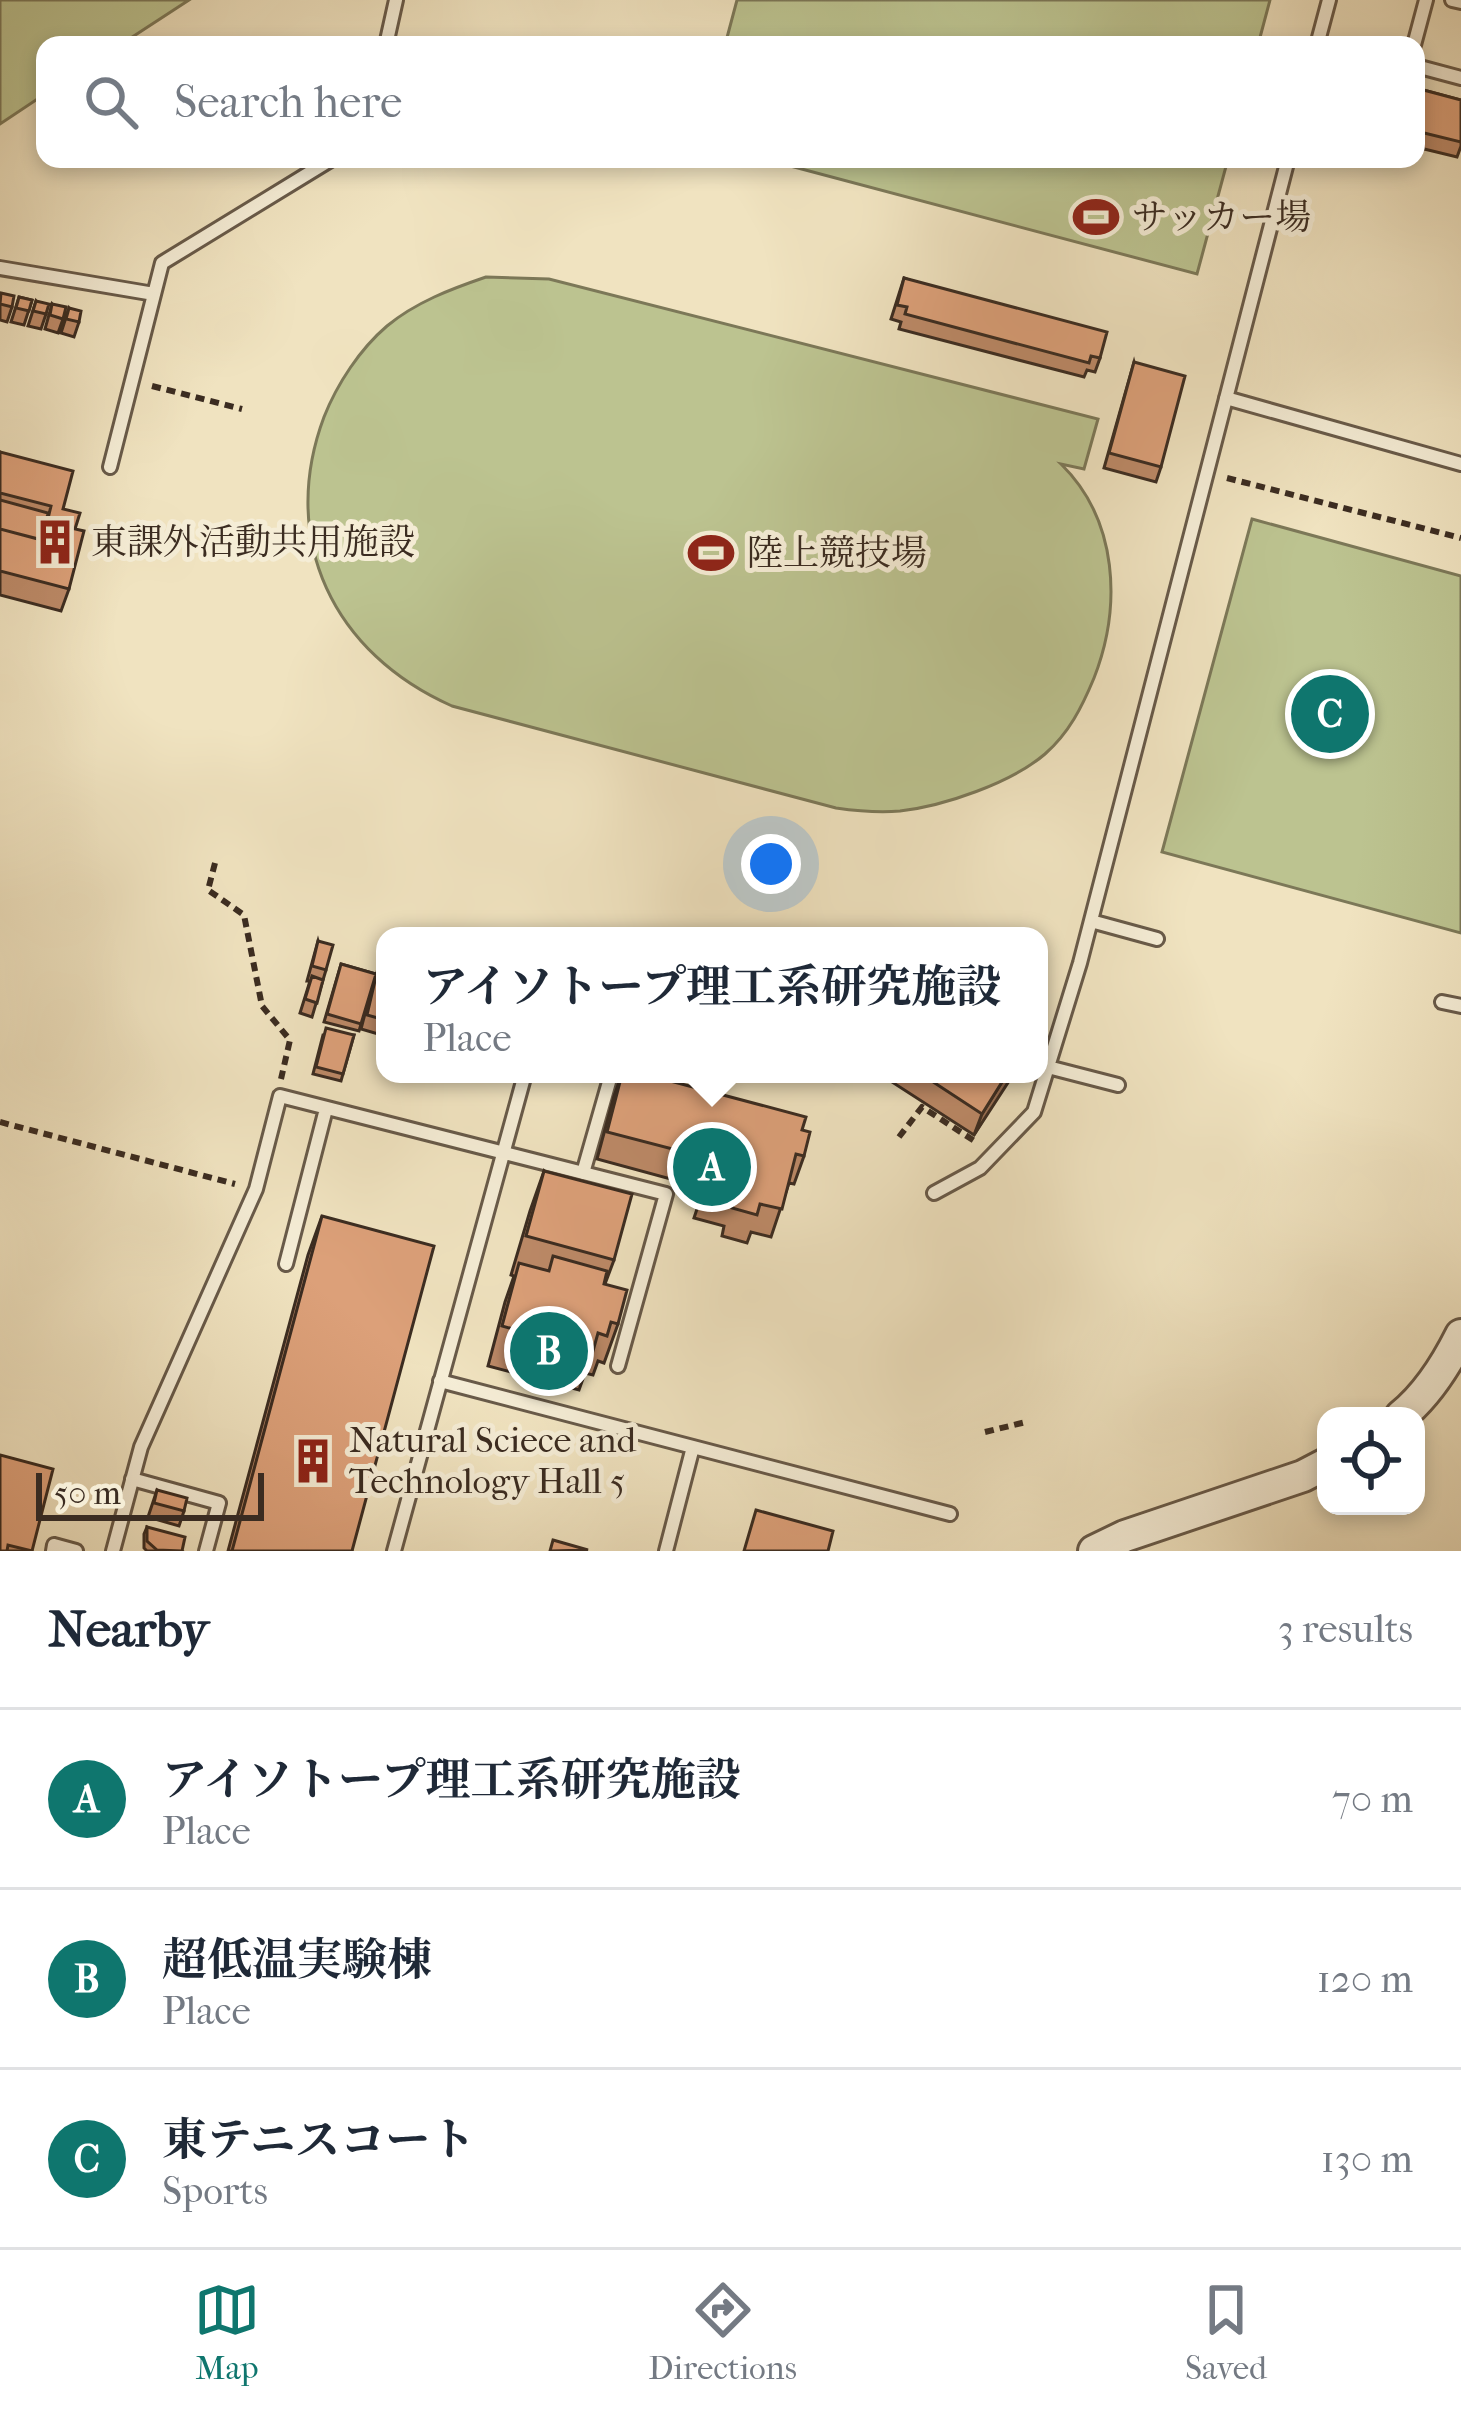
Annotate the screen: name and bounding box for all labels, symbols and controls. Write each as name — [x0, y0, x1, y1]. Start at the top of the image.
search box — [36, 36, 1425, 168]
icon: search — [78, 69, 144, 135]
text: Search here — [174, 76, 402, 129]
sports icon: サッカー場 — [1071, 192, 1121, 242]
place label: サッカー場 — [1132, 196, 1311, 238]
building icon: 東課外活動共用施設 — [30, 517, 80, 567]
place label: 東課外活動共用施設 — [91, 521, 415, 563]
sports icon: 陸上競技場 — [686, 528, 736, 578]
place label: 陸上競技場 — [747, 532, 927, 574]
pin: C — [1291, 669, 1369, 759]
your location — [741, 834, 801, 894]
popup — [376, 927, 1048, 1083]
text: アイソトープ理工系研究施設 — [423, 961, 1001, 1014]
text: Place — [423, 1015, 511, 1061]
pin: A — [673, 1122, 751, 1212]
pin: B — [510, 1306, 588, 1396]
map controls — [1317, 1407, 1425, 1515]
button: locate — [1317, 1407, 1425, 1515]
place label: Natural Sciece and Technology Hall 5 — [349, 1419, 636, 1502]
building icon: Natural Sciece and Technology Hall 5 — [288, 1436, 338, 1486]
scale bar — [36, 1467, 264, 1520]
text: 50 m — [54, 1474, 121, 1513]
text: Nearby — [48, 1599, 209, 1659]
text: 3 results — [1278, 1606, 1413, 1652]
text: アイソトープ理工系研究施設 — [162, 1754, 741, 1807]
text: A — [74, 1776, 100, 1822]
text: 70 m — [1332, 1776, 1413, 1822]
text: Place — [162, 1808, 251, 1854]
text: 超低温実験棟 — [162, 1934, 432, 1987]
text: B — [74, 1956, 100, 2002]
text: 120 m — [1317, 1956, 1413, 2002]
text: Place — [162, 1988, 251, 2034]
text: 東テニスコート — [162, 2114, 475, 2167]
text: C — [74, 2136, 100, 2182]
text: 130 m — [1321, 2136, 1413, 2182]
text: Sports — [162, 2168, 268, 2214]
tab: Map — [194, 2277, 260, 2388]
tab: Directions — [648, 2277, 797, 2388]
tab: Saved — [1185, 2277, 1267, 2388]

